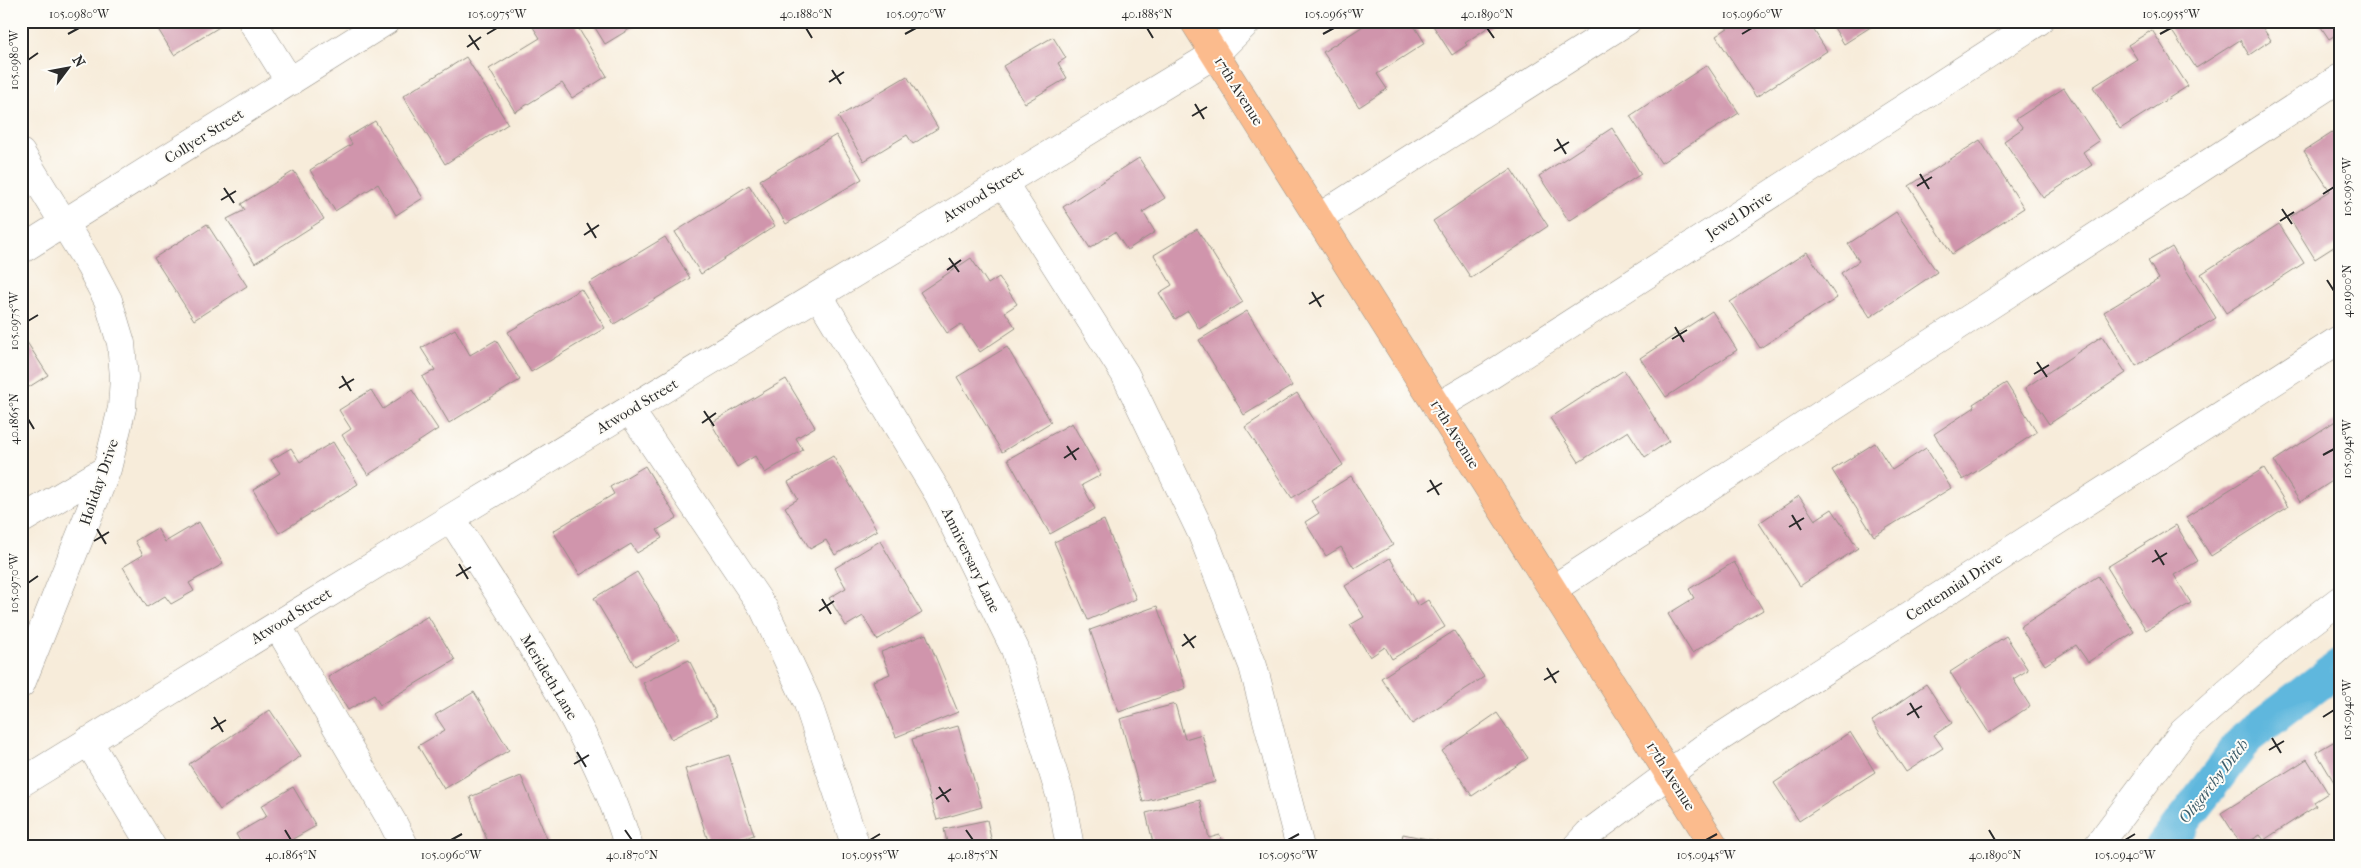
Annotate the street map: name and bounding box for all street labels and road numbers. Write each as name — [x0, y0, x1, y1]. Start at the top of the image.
street label: 17th Avenue — [1211, 53, 1268, 129]
street label: Collyer Street — [161, 104, 247, 167]
street label: Atwood Street — [938, 162, 1027, 227]
street label: Jewel Drive — [1702, 187, 1776, 243]
street label: Atwood Street — [592, 374, 682, 438]
street label: 17th Avenue — [1427, 396, 1484, 472]
street label: Holiday Drive — [76, 436, 122, 528]
street label: Anniversary Lane — [937, 504, 1004, 616]
street label: Centennial Drive — [1902, 549, 2006, 625]
street label: Atwood Street — [246, 584, 335, 649]
street label: Merideth Lane — [516, 631, 582, 723]
street label: 17th Avenue — [1643, 738, 1700, 814]

